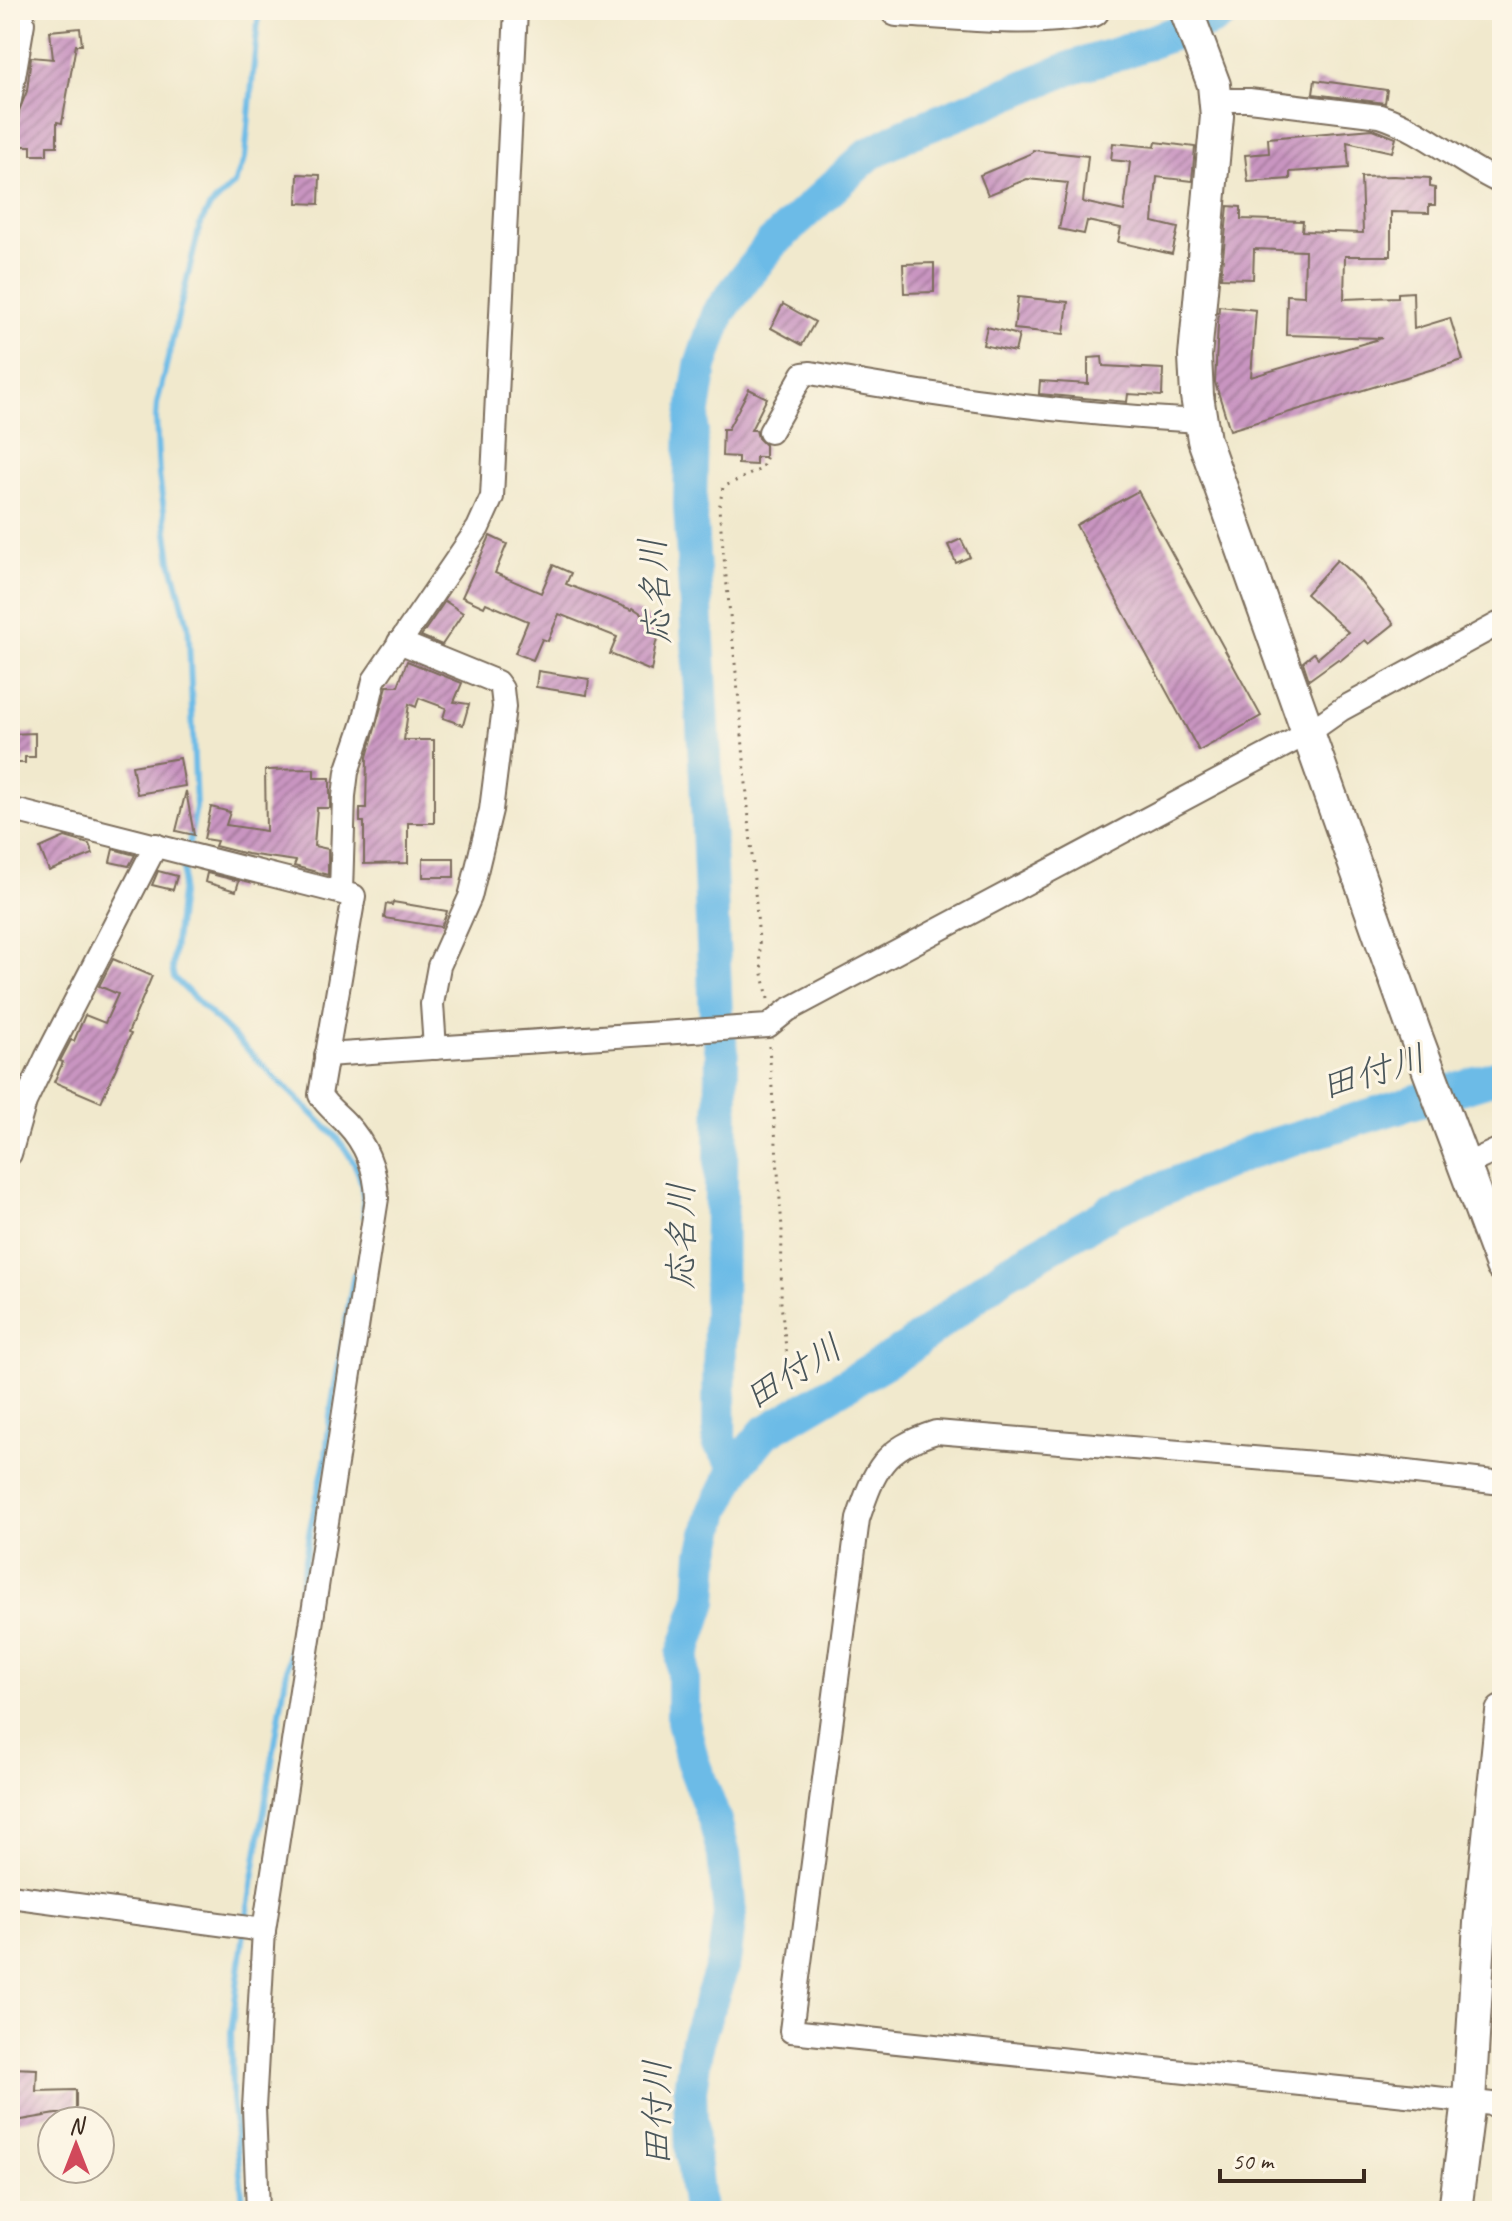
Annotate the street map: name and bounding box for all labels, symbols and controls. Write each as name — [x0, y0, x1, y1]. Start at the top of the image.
water label: 応名川 — [629, 536, 681, 646]
water label: 田付川 — [1315, 1034, 1431, 1110]
water label: 応名川 — [658, 1182, 704, 1290]
water label: 田付川 — [735, 1324, 851, 1420]
water label: 田付川 — [634, 2059, 680, 2167]
north arrow — [36, 2105, 116, 2185]
text: N — [69, 2112, 86, 2140]
scale bar — [1220, 2133, 1364, 2183]
text: 50 m — [1232, 2146, 1275, 2176]

